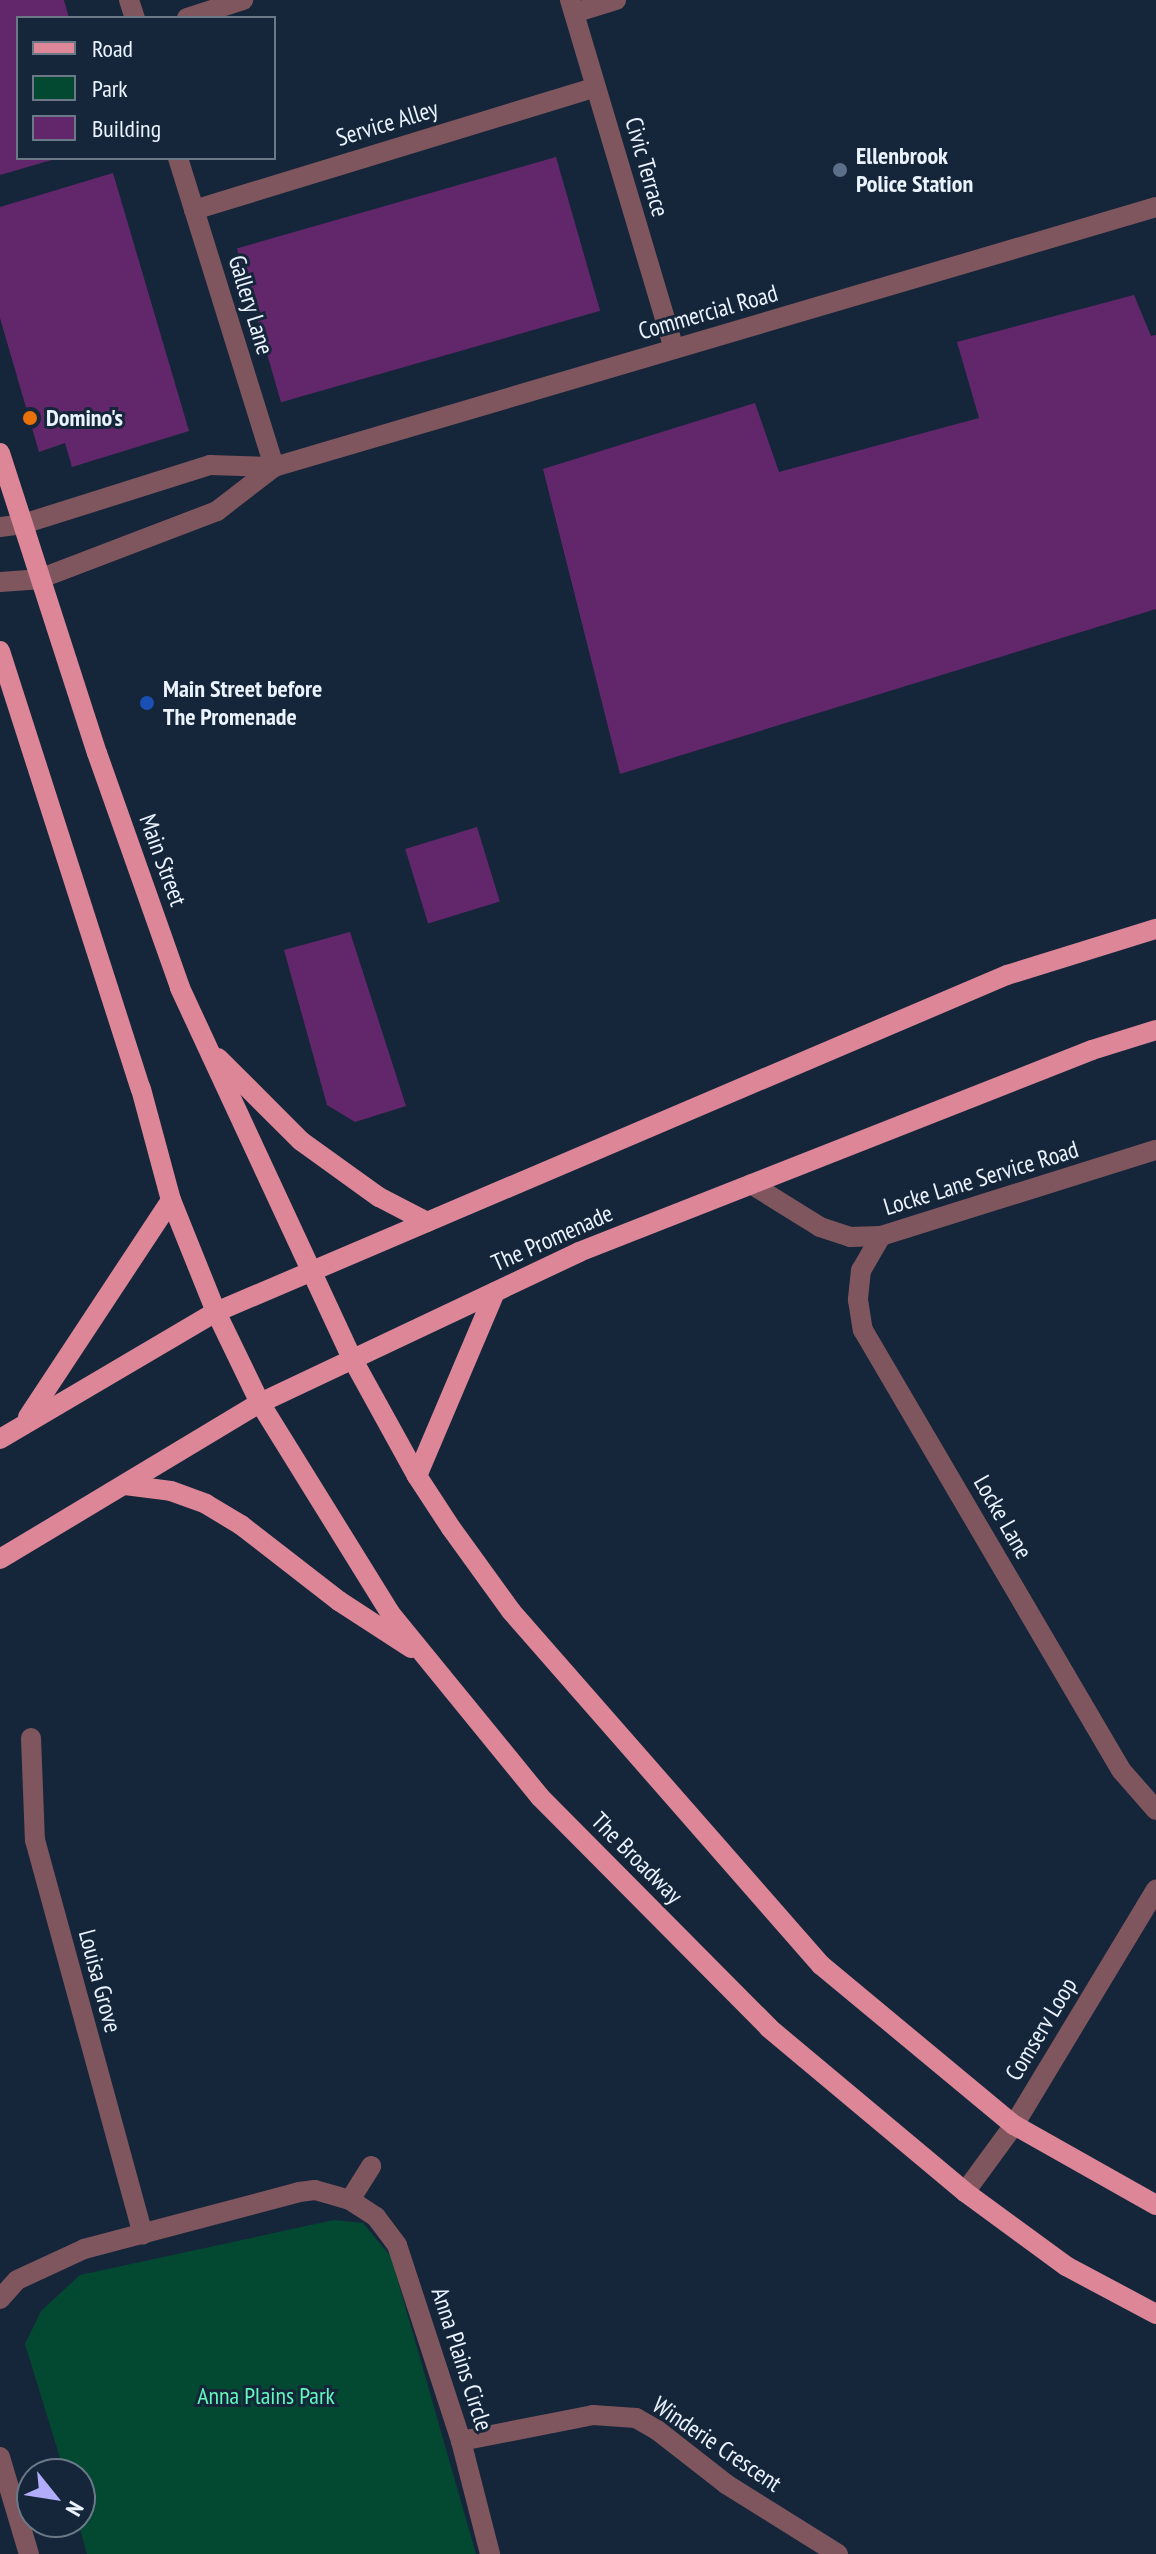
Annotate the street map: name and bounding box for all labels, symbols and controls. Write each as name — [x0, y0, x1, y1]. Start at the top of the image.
legend — [16, 16, 276, 160]
text: Road — [92, 33, 133, 64]
text: Park — [92, 73, 128, 104]
street label: Service Alley — [332, 94, 442, 152]
text: Building — [92, 113, 161, 144]
street label: Civic Terrace — [619, 113, 675, 221]
place label: Ellenbrook Police Station — [856, 142, 973, 198]
marker: Ellenbrook Police Station — [831, 161, 849, 179]
street label: Gallery Lane — [222, 252, 280, 358]
street label: Commercial Road — [635, 278, 781, 346]
place label: Domino's — [46, 404, 123, 432]
marker: Domino's — [21, 409, 39, 427]
place label: Main Street before The Promenade — [163, 675, 322, 731]
marker: Main Street before The Promenade — [138, 694, 156, 712]
street label: Main Street — [133, 810, 193, 910]
street label: Locke Lane Service Road — [880, 1135, 1082, 1221]
street label: The Promenade — [487, 1199, 617, 1277]
street label: Locke Lane — [968, 1470, 1038, 1564]
street label: The Broadway — [585, 1806, 689, 1910]
street label: Louisa Grove — [72, 1926, 128, 2036]
street label: Comserv Loop — [999, 1972, 1083, 2086]
street label: Anna Plains Circle — [425, 2284, 499, 2434]
park label: Anna Plains Park — [197, 2382, 335, 2410]
street label: Winderie Crescent — [647, 2390, 787, 2498]
north arrow — [16, 2458, 96, 2538]
text: N — [60, 2497, 90, 2521]

